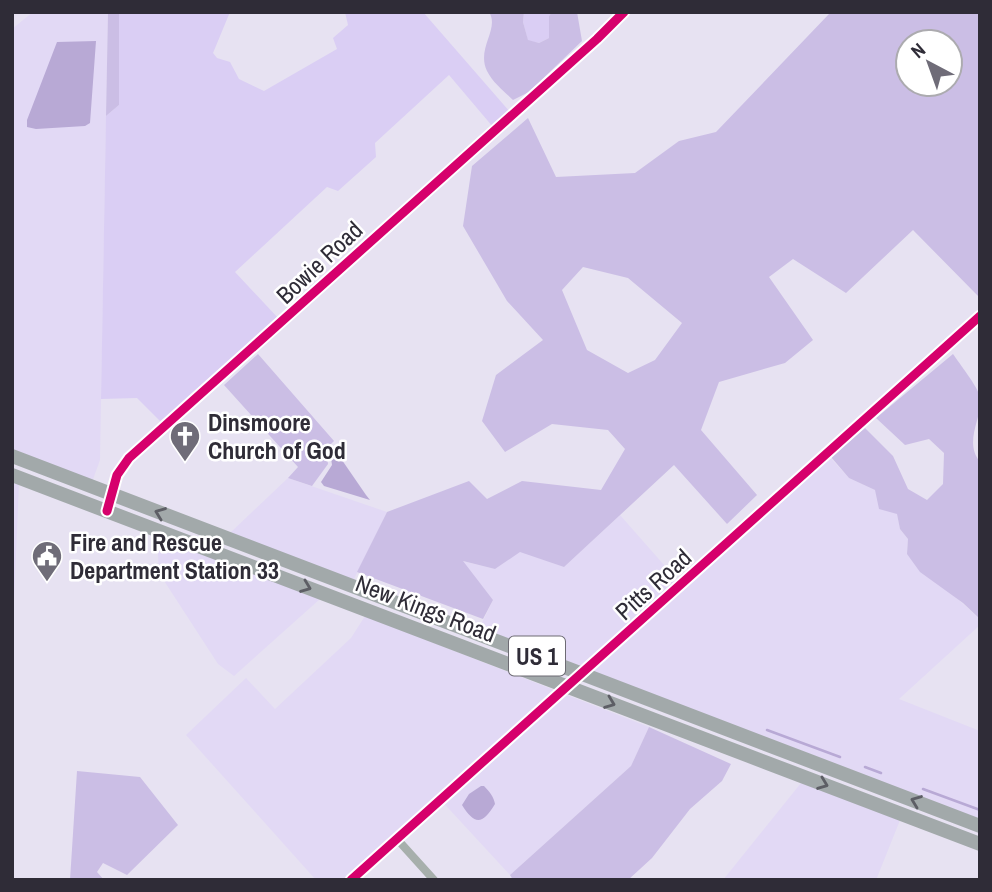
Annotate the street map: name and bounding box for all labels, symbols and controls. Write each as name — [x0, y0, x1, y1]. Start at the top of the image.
north arrow — [894, 28, 964, 98]
text: N — [905, 37, 931, 64]
street label: Bowie Road — [269, 214, 369, 310]
place label: Dinsmoore Church of God — [208, 406, 346, 466]
church icon: Dinsmoore Church of God — [168, 419, 202, 463]
one-way arrow — [154, 507, 167, 521]
place label: Fire and Rescue Department Station 33 — [70, 526, 279, 586]
public building icon: Fire and Rescue Department Station 33 — [30, 539, 64, 583]
street label: Pitts Road — [608, 541, 698, 627]
street label: New Kings Road — [351, 567, 501, 649]
one-way arrow — [300, 578, 312, 592]
road number: US 1 — [509, 636, 565, 676]
one-way arrow — [604, 695, 616, 709]
one-way arrow — [816, 776, 828, 790]
one-way arrow — [911, 796, 923, 810]

